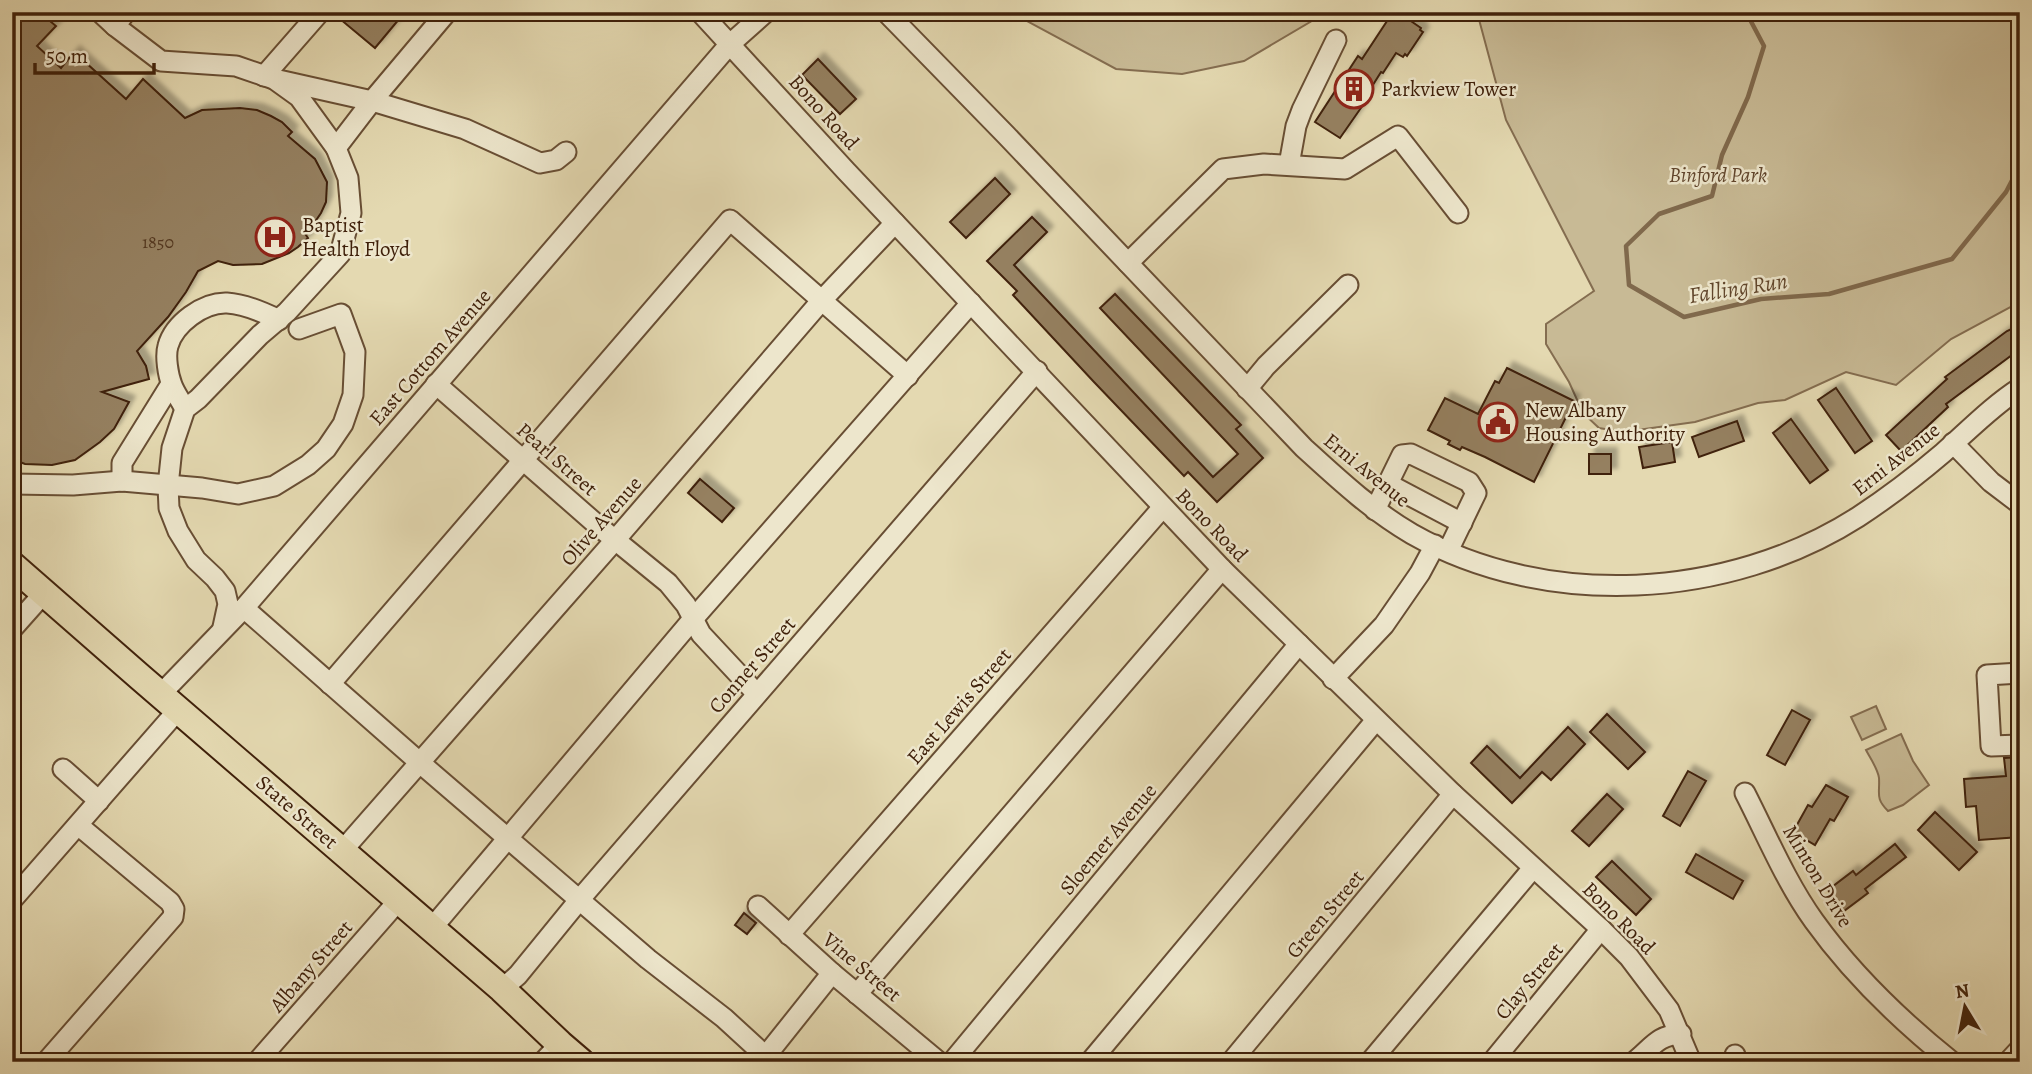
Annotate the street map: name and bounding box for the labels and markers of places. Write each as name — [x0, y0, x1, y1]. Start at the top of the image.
building icon: Parkview Tower — [1333, 68, 1375, 110]
place label: Parkview Tower — [1381, 75, 1516, 103]
place label: Baptist Health Floyd — [302, 211, 411, 263]
hospital icon: Baptist Health Floyd — [254, 216, 296, 258]
place label: New Albany Housing Authority — [1525, 396, 1685, 448]
public building icon: New Albany Housing Authority — [1477, 401, 1519, 443]

